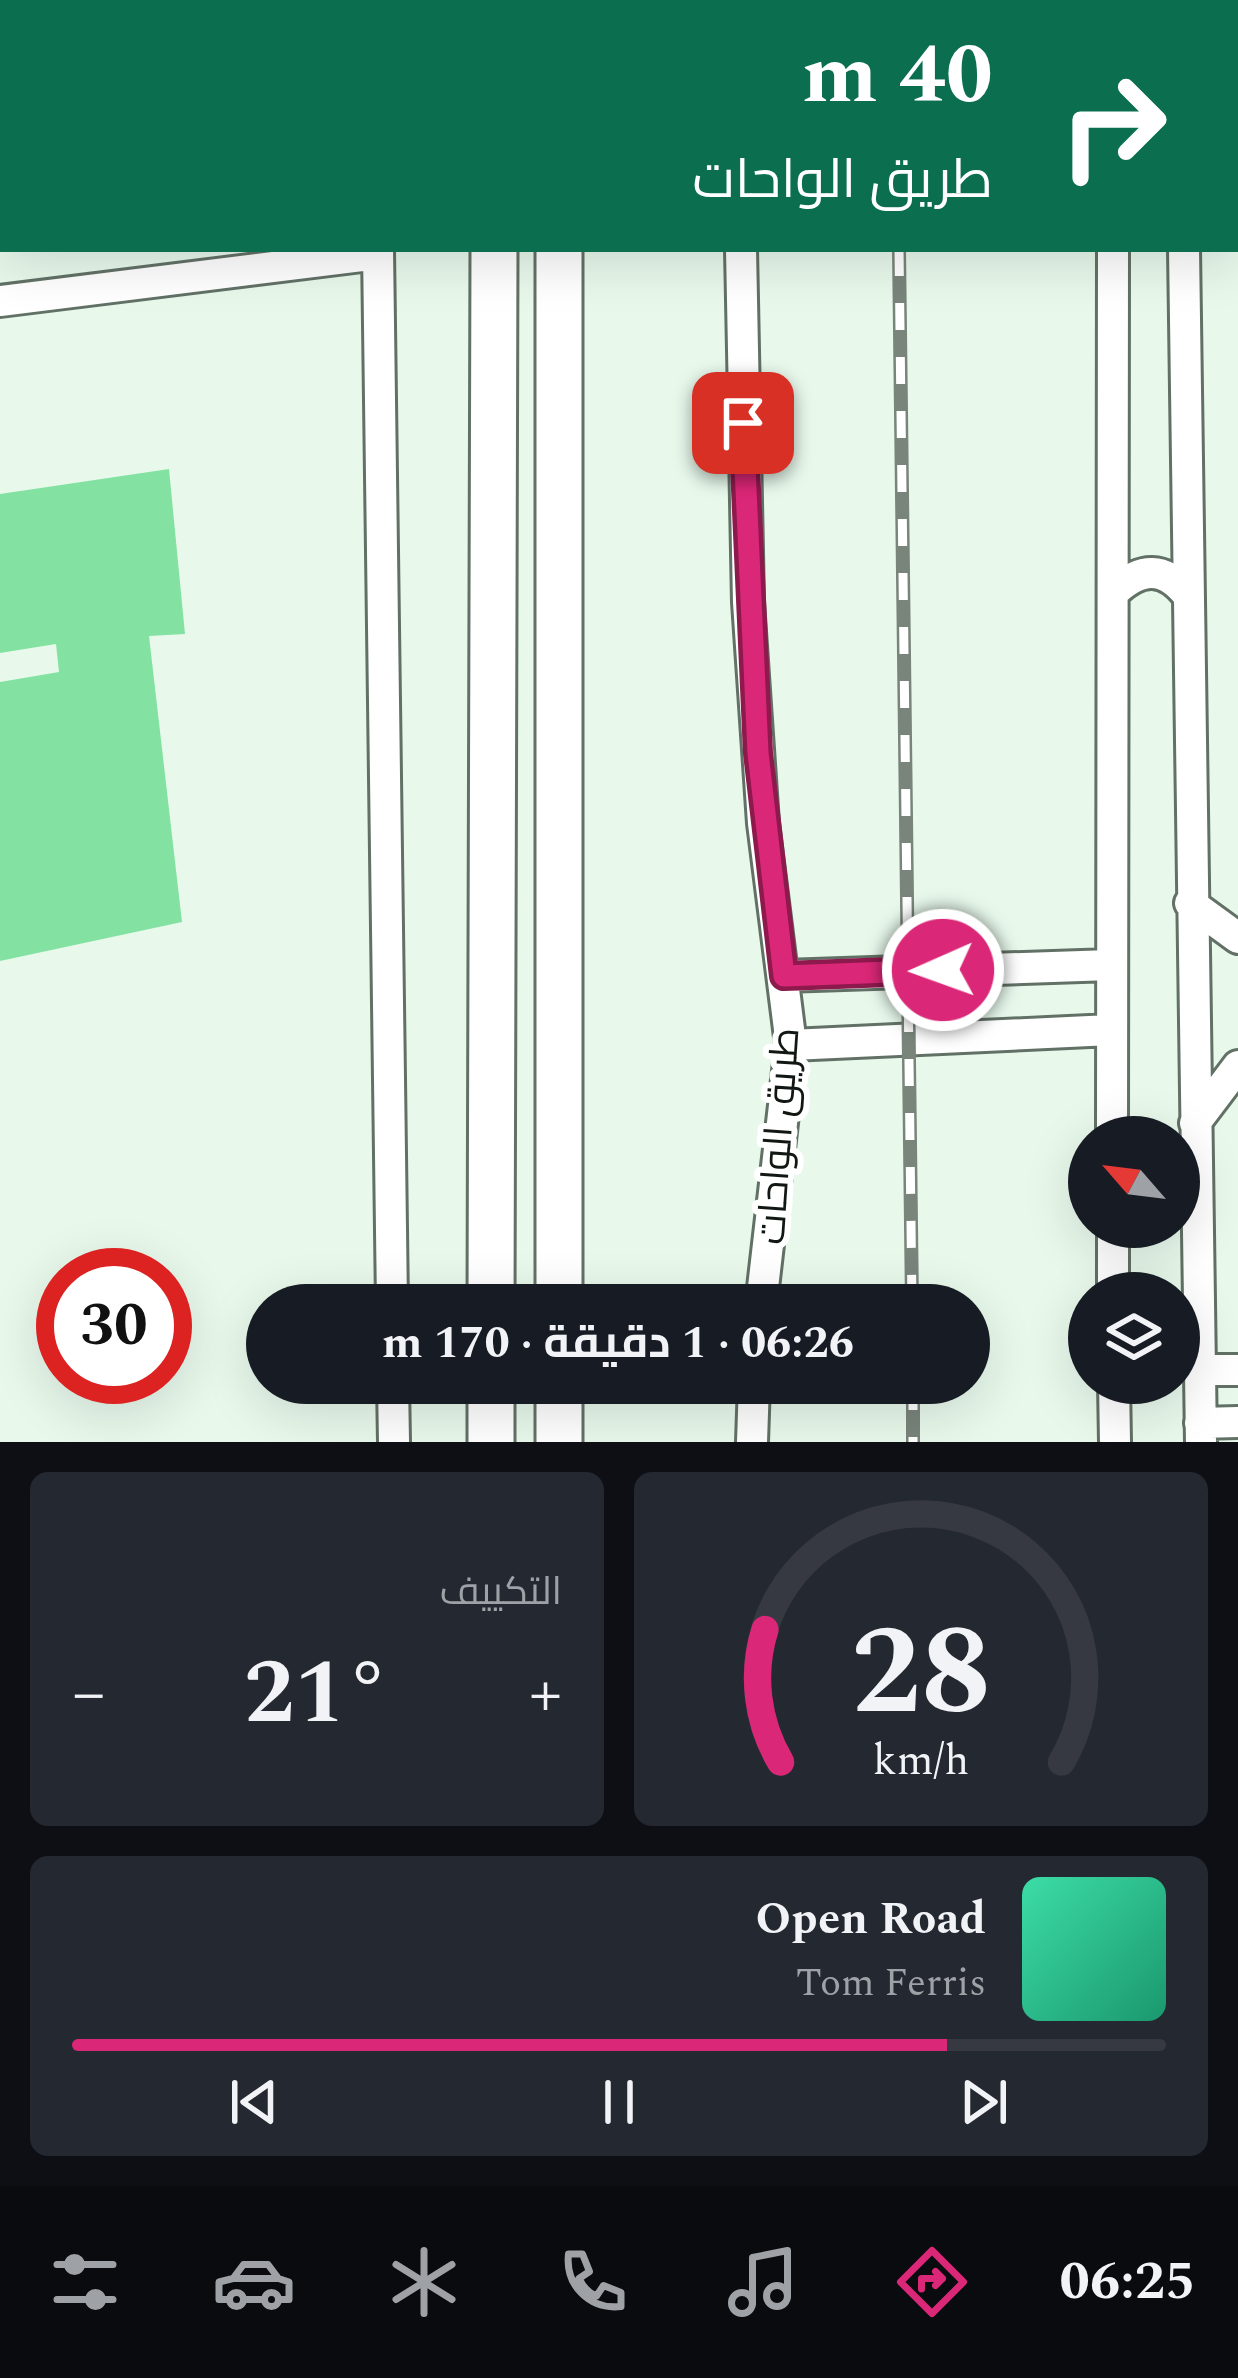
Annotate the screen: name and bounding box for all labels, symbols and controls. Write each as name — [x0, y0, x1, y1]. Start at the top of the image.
text: 40 m — [802, 12, 993, 140]
icon: right — [1035, 48, 1191, 204]
text: طريق الواحات — [692, 140, 993, 222]
pin — [692, 372, 794, 474]
icon: arrive — [710, 390, 776, 456]
position arrow — [880, 907, 1006, 1033]
street label: طريق الواحات — [742, 1026, 816, 1247]
north arrow — [1068, 1116, 1200, 1248]
map controls — [1068, 1116, 1200, 1404]
speed limit sign: 30 — [36, 1248, 192, 1404]
button: layers — [1068, 1272, 1200, 1404]
text: 06:26 · 1 دقيقة · 170 m — [382, 1309, 854, 1378]
text: التكييف — [440, 1563, 562, 1622]
text: 28 — [851, 1579, 991, 1769]
text: 21° — [244, 1626, 390, 1763]
text: − — [72, 1644, 105, 1745]
text: + — [529, 1644, 562, 1745]
text: km/h — [873, 1729, 969, 1794]
text: Open Road — [755, 1885, 986, 1954]
text: Tom Ferris — [796, 1954, 986, 2013]
icon: previous — [221, 2069, 287, 2135]
icon: pause — [586, 2069, 652, 2135]
icon: next — [951, 2069, 1017, 2135]
icon: filters — [43, 2240, 127, 2324]
icon: car — [212, 2240, 296, 2324]
icon: climate — [382, 2240, 466, 2324]
icon: phone — [551, 2240, 635, 2324]
icon: music — [721, 2240, 805, 2324]
icon: directions — [890, 2240, 974, 2324]
text: 06:25 — [1060, 2241, 1195, 2323]

